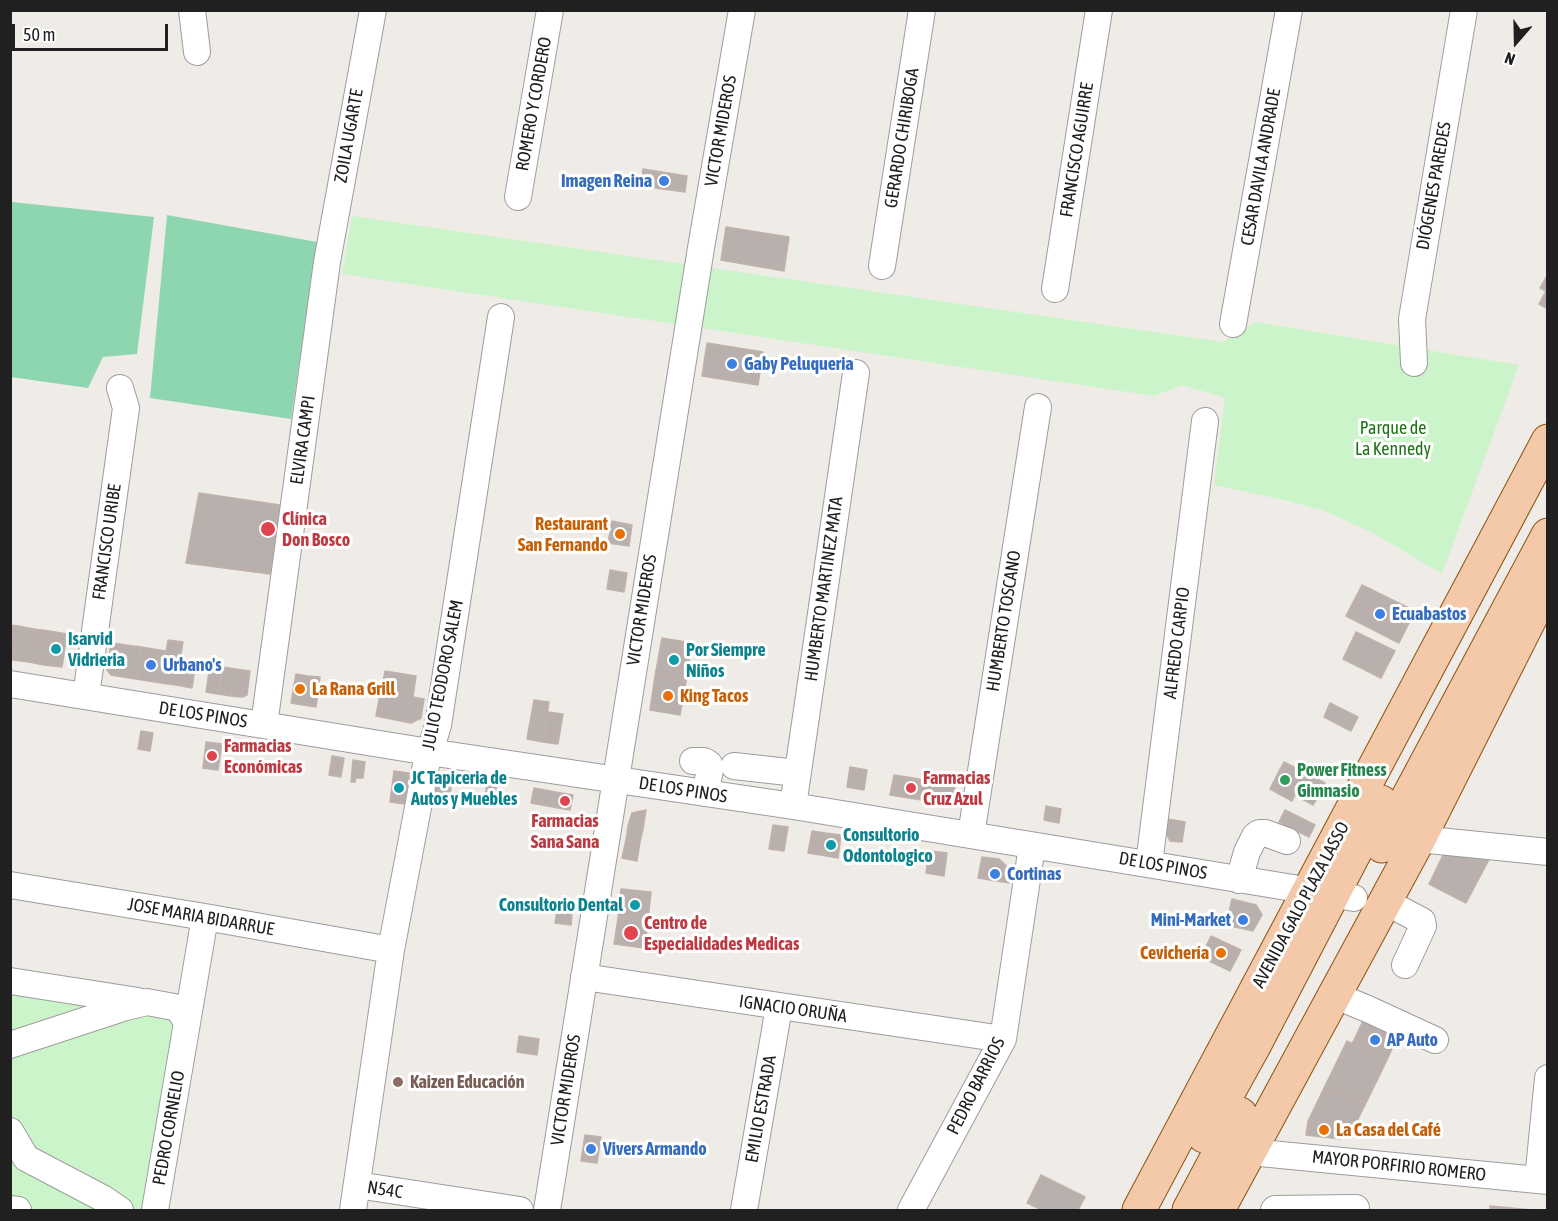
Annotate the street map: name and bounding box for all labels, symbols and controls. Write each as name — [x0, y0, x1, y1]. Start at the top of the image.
scale bar — [15, 12, 171, 50]
north arrow — [1486, 12, 1546, 72]
text: 50 m — [23, 24, 55, 45]
street label: ROMERO Y CORDERO — [512, 35, 556, 173]
text: N — [1502, 49, 1517, 69]
street label: GERARDO CHIRIBOGA — [880, 67, 924, 209]
street label: VICTOR MIDEROS — [701, 74, 741, 188]
street label: FRANCISCO AGUIRRE — [1056, 81, 1098, 219]
street label: ZOILA UGARTE — [330, 87, 368, 185]
street label: CESAR DAVILA ANDRADE — [1237, 87, 1285, 247]
street label: DIÓGENES PAREDES — [1412, 120, 1456, 252]
place label: Imagen Reina — [561, 170, 652, 192]
marker: Imagen Reina — [657, 174, 671, 188]
place label: Gaby Peluqueria — [744, 353, 854, 375]
marker: Gaby Peluqueria — [725, 357, 739, 371]
street label: ELVIRA CAMPI — [286, 394, 320, 486]
park label: Parque de La Kennedy — [1355, 417, 1431, 460]
street label: FRANCISCO URIBE — [88, 483, 126, 601]
street label: HUMBERTO MARTINEZ MATA — [800, 495, 848, 683]
place label: Clínica Don Bosco — [282, 508, 350, 550]
place label: Restaurant San Fernando — [518, 513, 608, 556]
marker: Clínica Don Bosco — [259, 520, 277, 538]
marker: Restaurant San Fernando — [613, 527, 627, 541]
street label: HUMBERTO TOSCANO — [982, 549, 1026, 693]
street label: VICTOR MIDEROS — [623, 553, 661, 667]
street label: ALFREDO CARPIO — [1159, 586, 1195, 700]
street label: JULIO TEODORO SALEM — [418, 598, 468, 752]
place label: Ecuabastos — [1392, 603, 1466, 625]
marker: Ecuabastos — [1373, 607, 1387, 621]
place label: Isarvid Vidrieria — [68, 628, 125, 670]
place label: Por Siempre Niños — [686, 639, 766, 682]
marker: Isarvid Vidrieria — [49, 642, 63, 656]
marker: Por Siempre Niños — [667, 653, 681, 667]
place label: Urbano's — [163, 654, 222, 676]
marker: Urbano's — [144, 658, 158, 672]
place label: La Rana Grill — [312, 678, 395, 700]
marker: La Rana Grill — [293, 682, 307, 696]
place label: King Tacos — [680, 685, 748, 707]
marker: King Tacos — [661, 689, 675, 703]
street label: DE LOS PINOS — [157, 697, 249, 733]
place label: Farmacias Económicas — [224, 735, 302, 777]
marker: Farmacias Económicas — [205, 749, 219, 763]
place label: Power Fitness Gimnasio — [1297, 759, 1387, 802]
place label: JC Tapiceria de Autos y Muebles — [411, 767, 517, 810]
place label: Farmacias Cruz Azul — [923, 767, 990, 810]
street label: DE LOS PINOS — [637, 772, 729, 808]
marker: Power Fitness Gimnasio — [1278, 773, 1292, 787]
marker: JC Tapiceria de Autos y Muebles — [392, 781, 406, 795]
marker: Farmacias Cruz Azul — [904, 781, 918, 795]
marker: Farmacias Sana Sana — [558, 794, 572, 808]
place label: Farmacias Sana Sana — [531, 810, 599, 852]
street label: AVENIDA GALO PLAZA LASSO — [1248, 818, 1354, 992]
place label: Consultorio Odontologico — [843, 824, 933, 866]
marker: Consultorio Odontologico — [824, 838, 838, 852]
street label: DE LOS PINOS — [1117, 848, 1209, 884]
place label: Cortinas — [1007, 863, 1061, 885]
marker: Cortinas — [988, 867, 1002, 881]
street label: JOSE MARIA BIDARRUE — [126, 894, 276, 940]
place label: Consultorio Dental — [499, 894, 623, 916]
marker: Consultorio Dental — [628, 898, 642, 912]
place label: Mini-Market — [1151, 909, 1231, 931]
place label: Centro de Especialidades Medicas — [644, 912, 799, 954]
marker: Mini-Market — [1236, 913, 1250, 927]
marker: Centro de Especialidades Medicas — [622, 924, 640, 942]
place label: Cevichería — [1140, 942, 1209, 964]
marker: Cevichería — [1214, 946, 1228, 960]
street label: IGNACIO ORUÑA — [738, 991, 848, 1027]
place label: AP Auto — [1387, 1029, 1438, 1051]
street label: VICTOR MIDEROS — [547, 1033, 585, 1147]
marker: AP Auto — [1368, 1033, 1382, 1047]
street label: PEDRO BARRIOS — [942, 1034, 1010, 1138]
street label: EMILIO ESTRADA — [741, 1054, 781, 1164]
street label: PEDRO CORNELIO — [148, 1069, 190, 1187]
place label: Kaizen Educación — [410, 1071, 525, 1093]
marker: Kaizen Educación — [391, 1075, 405, 1089]
place label: La Casa del Café — [1336, 1119, 1441, 1141]
marker: La Casa del Café — [1317, 1123, 1331, 1137]
place label: Vivers Armando — [603, 1138, 707, 1160]
marker: Vivers Armando — [584, 1142, 598, 1156]
street label: MAYOR PORFIRIO ROMERO — [1311, 1146, 1487, 1186]
street label: N54C — [366, 1177, 404, 1203]

